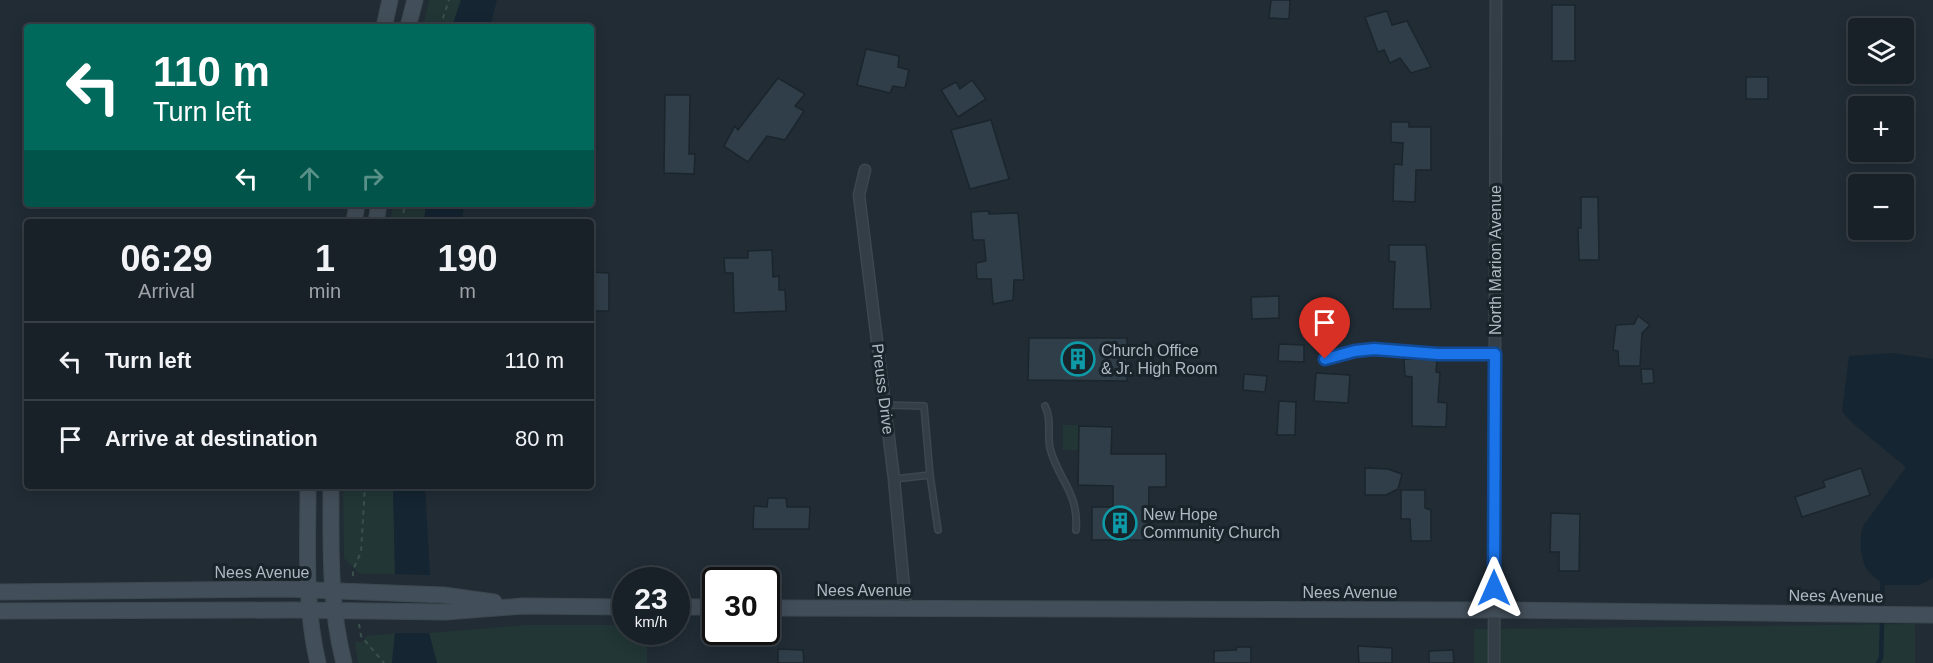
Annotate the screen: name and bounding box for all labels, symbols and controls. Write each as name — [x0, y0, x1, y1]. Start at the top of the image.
map controls — [1848, 18, 1914, 240]
button: layers — [1848, 18, 1914, 84]
icon: left — [54, 48, 132, 126]
text: 110 m — [153, 48, 270, 95]
button: + — [1848, 96, 1914, 162]
text: Turn left — [153, 97, 251, 127]
icon: left — [230, 162, 263, 195]
icon: ahead — [293, 162, 326, 195]
icon: right — [356, 162, 389, 195]
button: − — [1848, 174, 1914, 240]
street label: North Marion Avenue — [1487, 185, 1504, 335]
text: 06:29 — [120, 238, 212, 279]
text: 1 — [315, 238, 335, 279]
text: 190 — [437, 238, 498, 279]
text: Arrival — [138, 280, 195, 302]
text: min — [309, 280, 341, 302]
text: m — [459, 280, 476, 302]
pin — [1299, 297, 1350, 359]
icon: arrive — [1308, 306, 1341, 339]
building icon: Church Office & Jr. High Room — [1060, 341, 1096, 377]
place label: Church Office & Jr. High Room — [1101, 342, 1217, 377]
street label: Preuss Drive — [869, 343, 897, 436]
icon: left — [54, 345, 87, 378]
text: Turn left — [105, 348, 191, 373]
text: 110 m — [504, 348, 564, 373]
icon: arrive — [54, 423, 87, 456]
text: Arrive at destination — [105, 426, 318, 451]
text: 80 m — [515, 426, 564, 451]
building icon: New Hope Community Church — [1102, 505, 1138, 541]
place label: New Hope Community Church — [1143, 506, 1280, 541]
position arrow — [1462, 556, 1526, 620]
street label: Nees Avenue — [215, 564, 310, 581]
speed limit sign: 30 — [702, 567, 780, 645]
text: 23 — [634, 582, 668, 615]
street label: Nees Avenue — [817, 582, 912, 599]
street label: Nees Avenue — [1303, 584, 1398, 601]
street label: Nees Avenue — [1788, 587, 1884, 605]
text: km/h — [635, 613, 667, 630]

